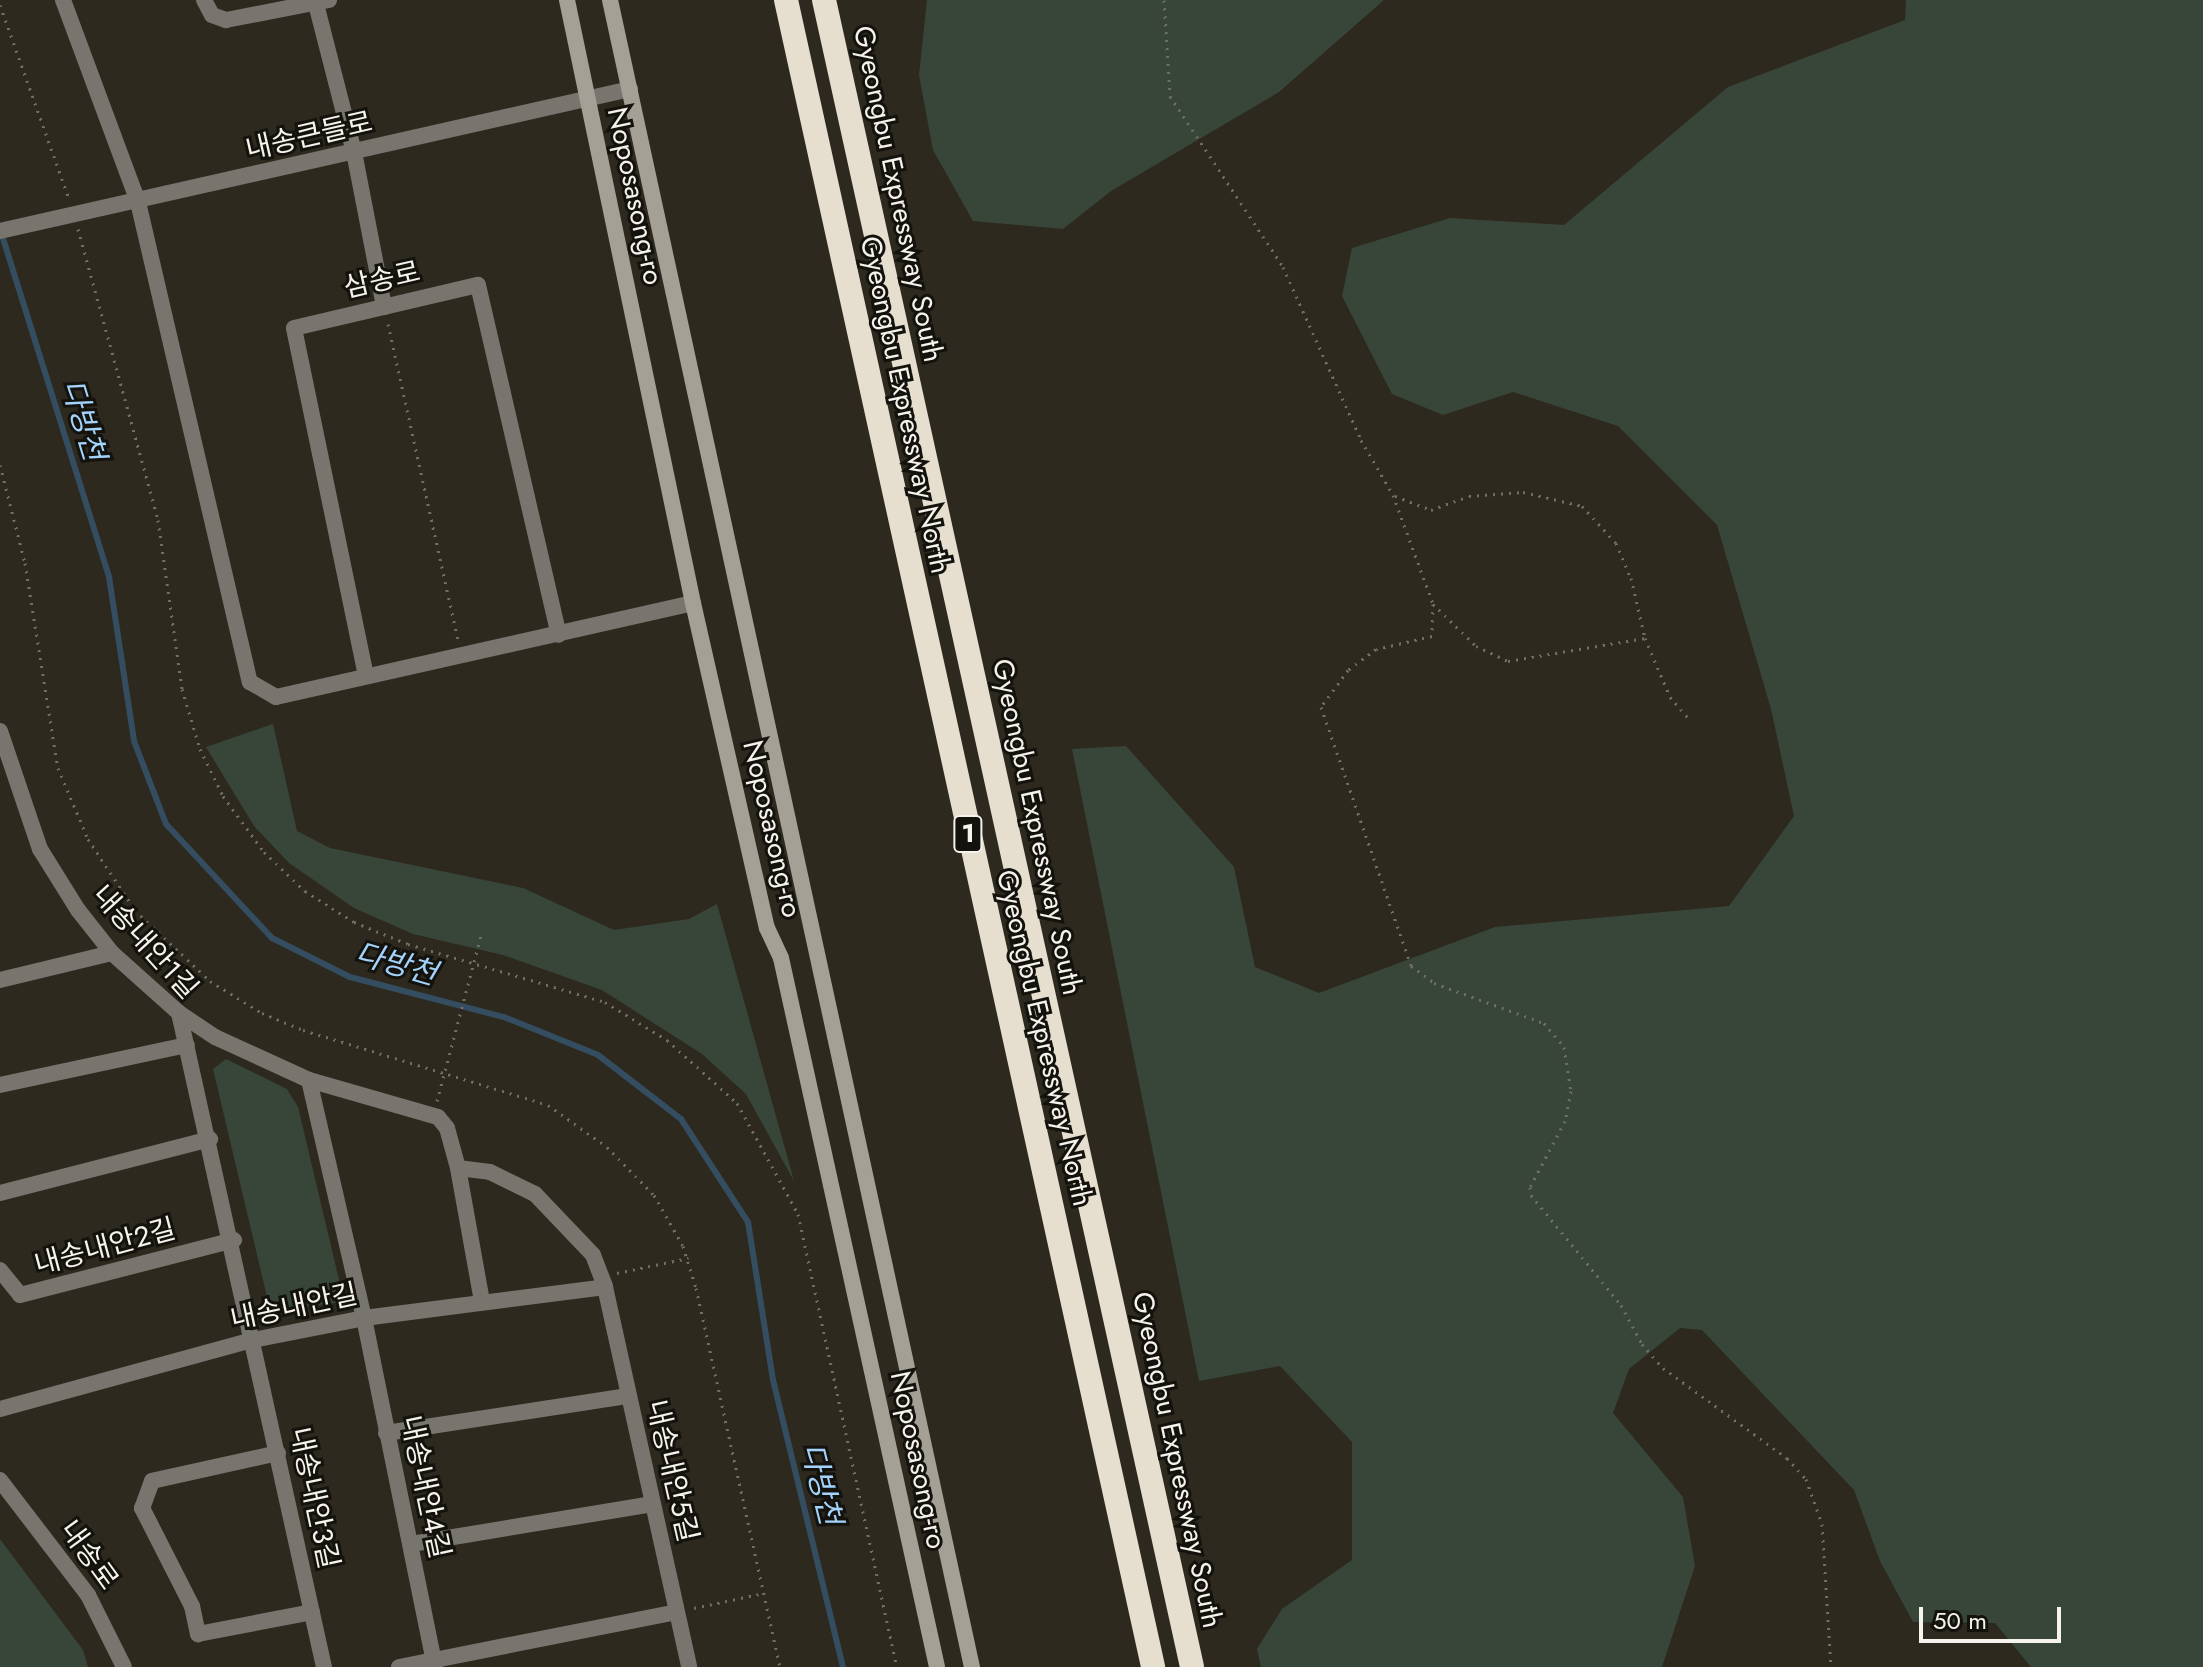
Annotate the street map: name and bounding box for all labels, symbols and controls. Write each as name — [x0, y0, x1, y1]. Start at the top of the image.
street label: Gyeongbu Expressway South — [846, 23, 950, 365]
street label: Noposasong-ro — [600, 104, 670, 288]
street label: 내송큰들로 — [242, 105, 376, 167]
street label: Gyeongbu Expressway North — [853, 233, 957, 577]
street label: 삼송로 — [341, 255, 423, 305]
water label: 다방천 — [54, 375, 112, 465]
street label: Gyeongbu Expressway South — [985, 656, 1089, 998]
street label: Noposasong-ro — [735, 737, 809, 921]
road number: 1 — [952, 812, 984, 856]
street label: Gyeongbu Expressway North — [989, 867, 1099, 1209]
street label: 내송내안1길 — [85, 878, 205, 1006]
water label: 다방천 — [351, 935, 441, 993]
street label: 내송내안2길 — [31, 1212, 179, 1282]
street label: 내송내안길 — [228, 1277, 360, 1337]
street label: Gyeongbu Expressway South — [1125, 1289, 1229, 1631]
street label: Noposasong-ro — [883, 1368, 953, 1552]
street label: 내송내안5길 — [639, 1397, 705, 1545]
street label: 내송내안4길 — [393, 1413, 457, 1561]
street label: 내송내안3길 — [283, 1424, 345, 1572]
water label: 다방천 — [794, 1439, 848, 1529]
street label: 내송로 — [53, 1514, 125, 1596]
scale bar — [1923, 1591, 2065, 1641]
text: 50 m — [1933, 1603, 1987, 1638]

